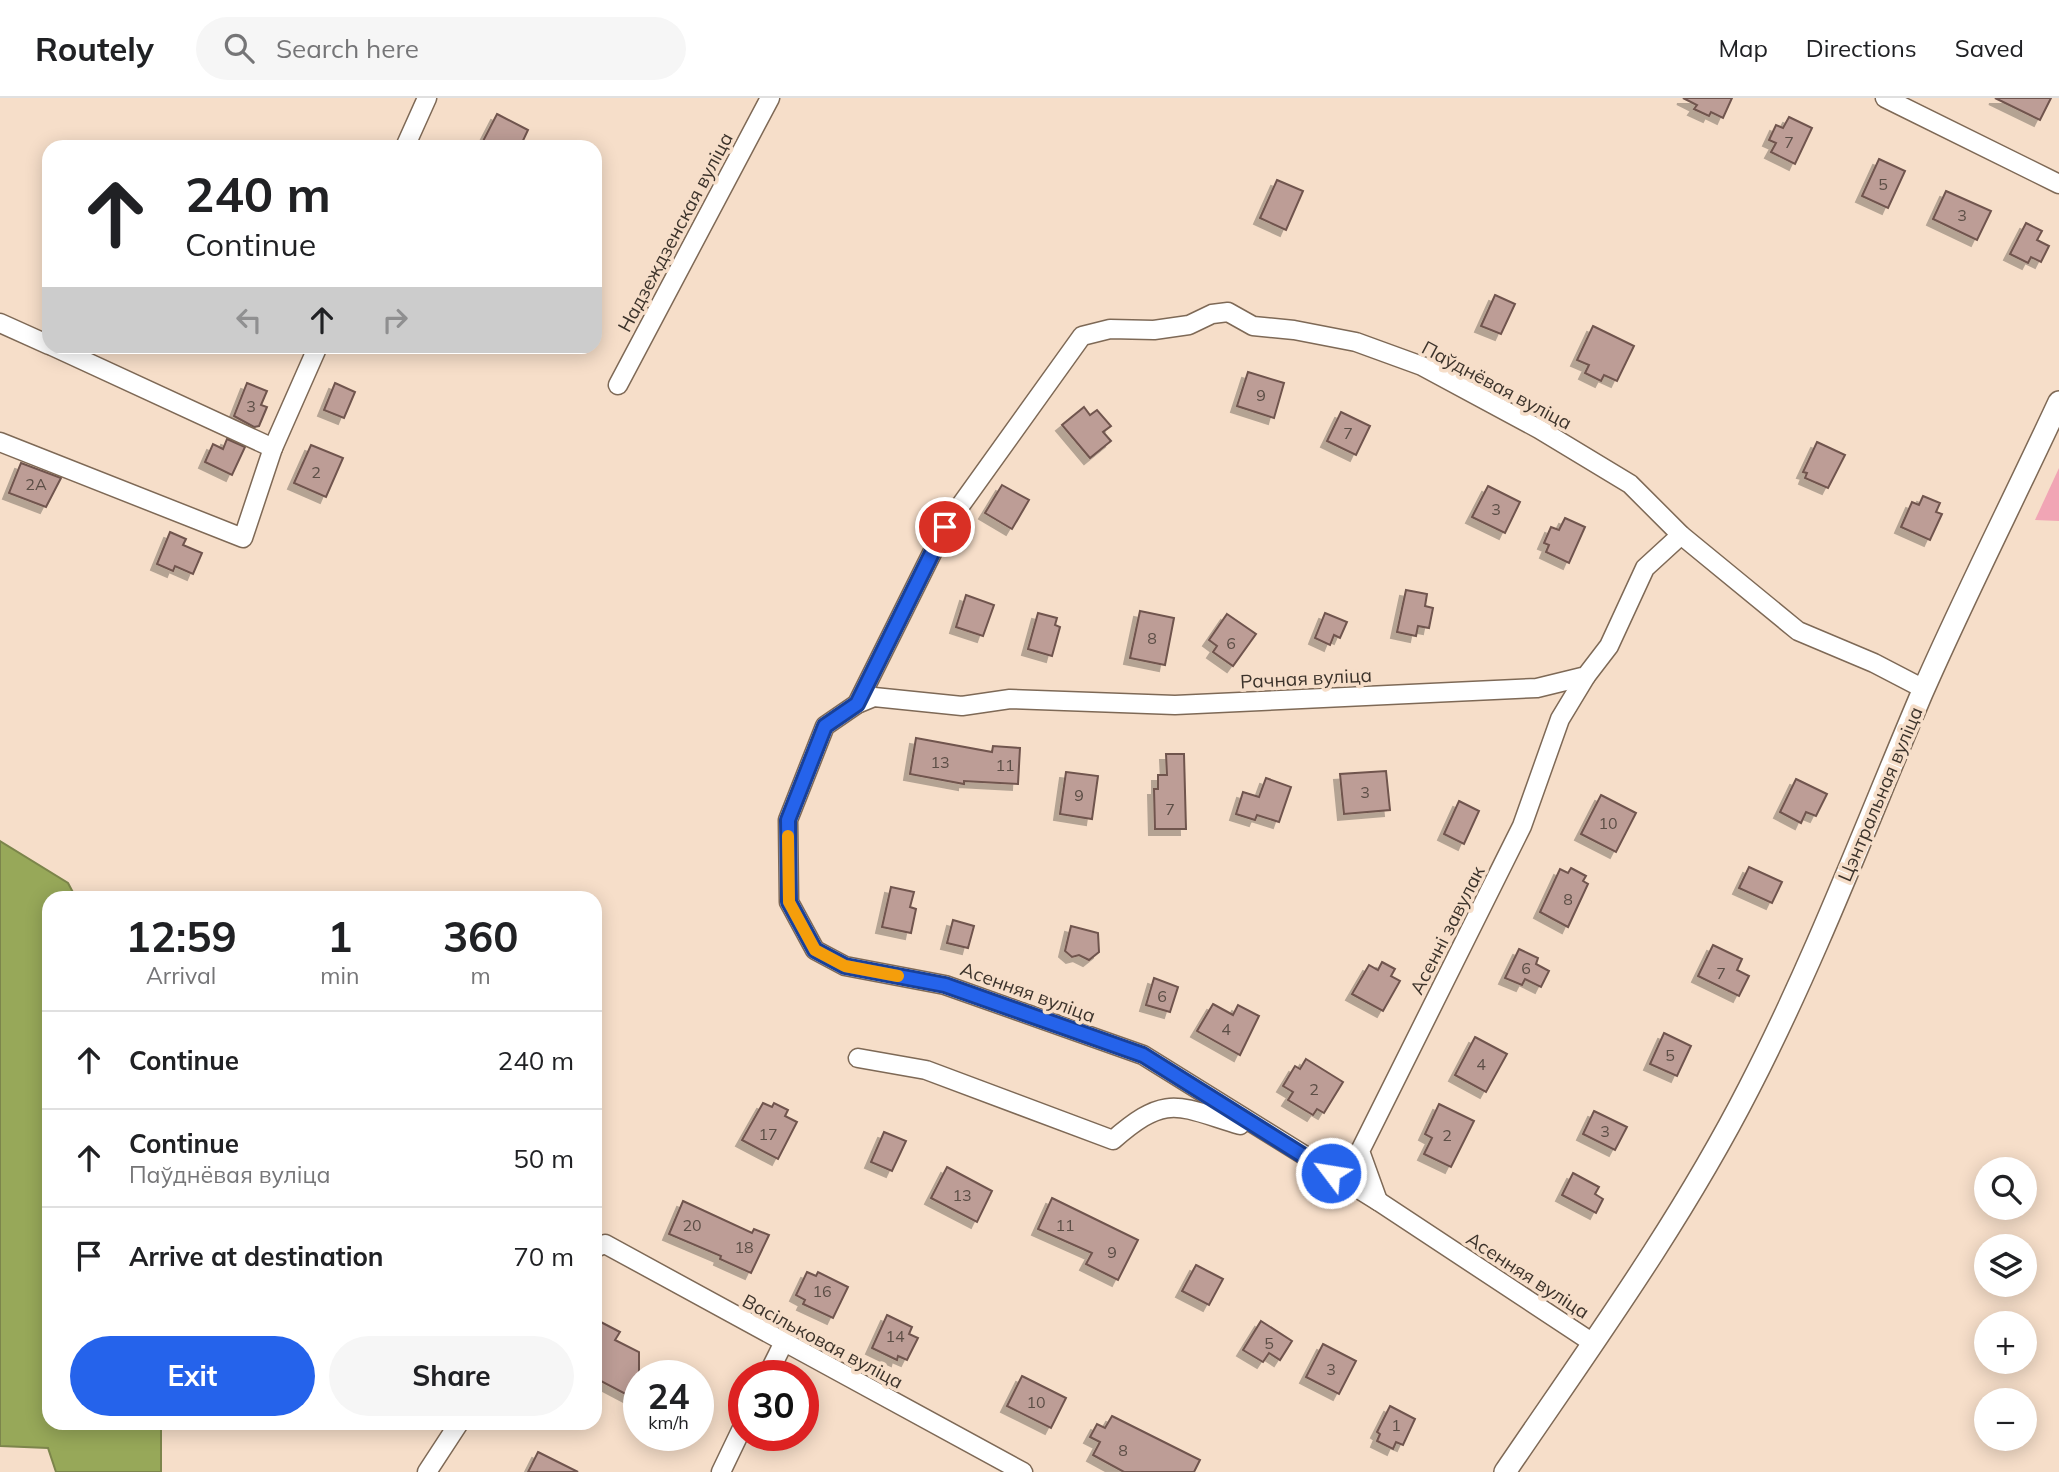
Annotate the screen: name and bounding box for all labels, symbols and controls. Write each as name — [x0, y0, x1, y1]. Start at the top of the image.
search box — [196, 17, 686, 80]
text: Routely — [35, 28, 154, 69]
icon: search — [220, 29, 258, 67]
text: Search here — [276, 32, 419, 65]
text: Map — [1718, 33, 1768, 63]
text: Directions — [1806, 33, 1917, 63]
text: Saved — [1955, 33, 2024, 63]
street label: Надзеждзенская вуліца — [612, 128, 738, 336]
house number: 7 — [1784, 132, 1794, 152]
text: 240 m — [185, 163, 331, 224]
icon: ahead — [70, 168, 161, 259]
house number: 5 — [1878, 174, 1888, 194]
house number: 3 — [1957, 205, 1967, 225]
text: Continue — [185, 224, 316, 264]
icon: left — [230, 301, 268, 339]
icon: ahead — [303, 301, 341, 339]
icon: right — [376, 301, 414, 339]
street label: Паўднёвая вуліца — [1418, 335, 1576, 435]
house number: 9 — [1256, 385, 1266, 405]
house number: 3 — [246, 396, 256, 416]
house number: 7 — [1343, 423, 1353, 443]
house number: 2 — [311, 462, 321, 482]
house number: 2А — [25, 474, 47, 494]
pin — [915, 497, 975, 557]
house number: 3 — [1491, 499, 1501, 519]
icon: arrive — [926, 508, 964, 546]
house number: 8 — [1147, 628, 1157, 648]
house number: 6 — [1226, 633, 1236, 653]
street label: Рачная вуліца — [1239, 663, 1373, 693]
street label: Цэнтральная вуліца — [1832, 703, 1928, 885]
house number: 13 — [930, 752, 950, 772]
house number: 11 — [995, 755, 1015, 775]
house number: 3 — [1360, 782, 1370, 802]
house number: 9 — [1074, 785, 1084, 805]
house number: 7 — [1165, 799, 1175, 819]
house number: 10 — [1598, 813, 1618, 833]
street label: Асенні завулак — [1404, 861, 1490, 998]
house number: 8 — [1563, 889, 1573, 909]
text: 12:59 — [126, 910, 237, 963]
text: 1 — [327, 910, 352, 963]
text: 360 — [443, 910, 518, 963]
street label: Асенняя вуліца — [957, 956, 1099, 1028]
house number: 6 — [1521, 958, 1531, 978]
text: Arrival — [146, 961, 216, 990]
text: min — [320, 961, 359, 990]
text: m — [471, 961, 491, 990]
house number: 7 — [1716, 963, 1726, 983]
house number: 6 — [1157, 986, 1167, 1006]
house number: 4 — [1221, 1019, 1231, 1039]
icon: ahead — [70, 1041, 108, 1079]
text: Continue — [129, 1044, 239, 1077]
text: 240 m — [498, 1044, 574, 1077]
house number: 5 — [1665, 1045, 1675, 1065]
house number: 4 — [1476, 1054, 1486, 1074]
house number: 2 — [1309, 1079, 1319, 1099]
house number: 3 — [1600, 1121, 1610, 1141]
house number: 17 — [758, 1124, 778, 1144]
house number: 2 — [1442, 1125, 1452, 1145]
text: Continue — [129, 1127, 239, 1160]
position arrow — [1294, 1136, 1368, 1210]
icon: ahead — [70, 1139, 108, 1177]
text: 50 m — [513, 1142, 574, 1175]
map controls — [1974, 1157, 2037, 1451]
button: search — [1974, 1157, 2037, 1220]
text: Паўднёвая вуліца — [129, 1160, 331, 1189]
house number: 13 — [952, 1185, 972, 1205]
house number: 20 — [682, 1215, 702, 1235]
house number: 11 — [1055, 1215, 1075, 1235]
street label: Асенняя вуліца — [1462, 1226, 1594, 1324]
button: layers — [1974, 1234, 2037, 1297]
icon: arrive — [70, 1237, 108, 1275]
house number: 18 — [734, 1237, 754, 1257]
text: Arrive at destination — [129, 1240, 384, 1273]
text: 70 m — [513, 1240, 574, 1273]
house number: 9 — [1107, 1242, 1117, 1262]
house number: 16 — [812, 1281, 832, 1301]
street label: Васільковая вуліца — [739, 1288, 907, 1394]
button: + — [1974, 1311, 2037, 1374]
house number: 14 — [885, 1326, 905, 1346]
house number: 5 — [1264, 1333, 1274, 1353]
button: Exit — [70, 1336, 315, 1416]
button: Share — [329, 1336, 574, 1416]
house number: 3 — [1326, 1359, 1336, 1379]
speed limit sign: 30 — [728, 1360, 819, 1451]
text: 24 — [647, 1374, 690, 1418]
button: − — [1974, 1388, 2037, 1451]
house number: 10 — [1026, 1392, 1046, 1412]
text: km/h — [648, 1411, 689, 1434]
house number: 1 — [1391, 1415, 1401, 1435]
house number: 8 — [1118, 1440, 1128, 1460]

